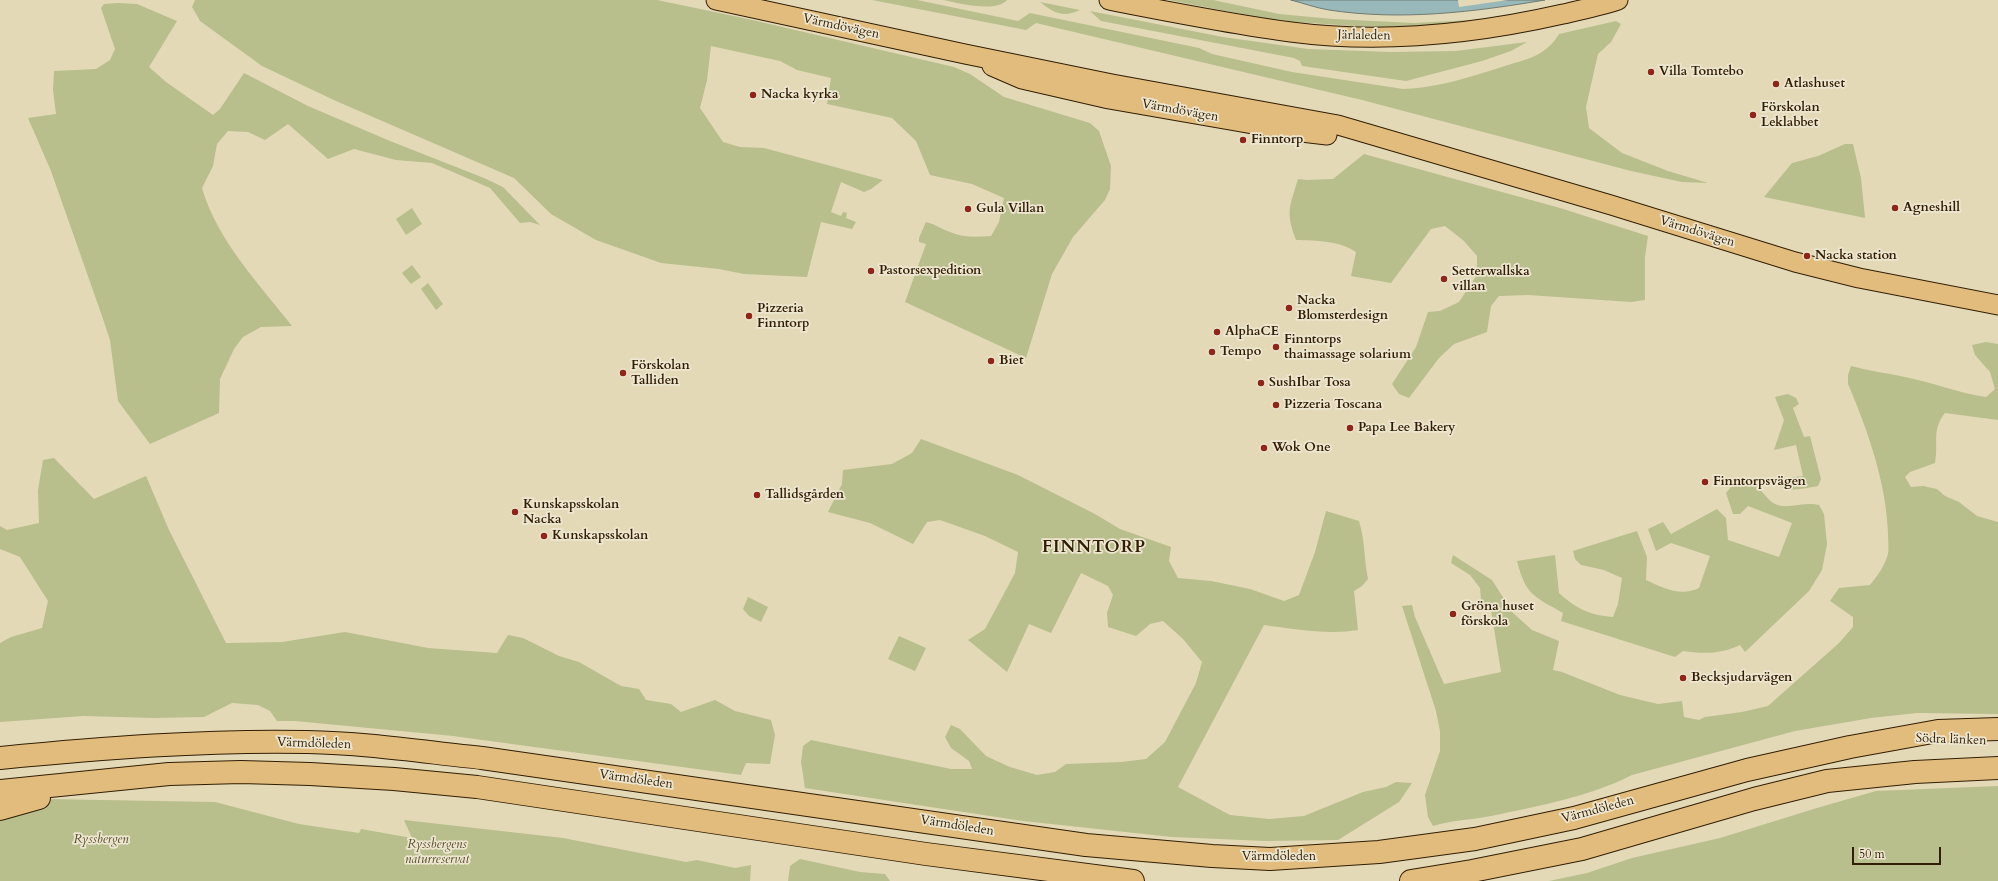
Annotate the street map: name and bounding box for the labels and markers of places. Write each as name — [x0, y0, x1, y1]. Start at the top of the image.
place label: Villa Tomtebo — [1659, 64, 1744, 80]
marker: Villa Tomtebo — [1646, 67, 1656, 77]
place label: Atlashuset — [1784, 76, 1845, 92]
marker: Atlashuset — [1771, 79, 1781, 89]
place label: Nacka kyrka — [761, 87, 838, 103]
marker: Nacka kyrka — [748, 90, 758, 100]
place label: Förskolan Leklabbet — [1761, 100, 1820, 131]
marker: Förskolan Leklabbet — [1748, 110, 1758, 120]
place label: Finntorp — [1251, 132, 1303, 148]
marker: Finntorp — [1238, 135, 1248, 145]
place label: Agneshill — [1903, 200, 1960, 216]
place label: Gula Villan — [976, 201, 1044, 217]
marker: Agneshill — [1890, 203, 1900, 213]
marker: Gula Villan — [963, 204, 973, 214]
place label: Nacka station — [1815, 248, 1897, 264]
marker: Nacka station — [1802, 251, 1812, 261]
place label: Pastorsexpedition — [879, 263, 981, 279]
place label: Setterwallska villan — [1452, 264, 1530, 295]
marker: Pastorsexpedition — [866, 266, 876, 276]
marker: Setterwallska villan — [1439, 274, 1449, 284]
place label: Nacka Blomsterdesign — [1297, 293, 1388, 324]
place label: Pizzeria Finntorp — [757, 301, 809, 332]
marker: Nacka Blomsterdesign — [1284, 303, 1294, 313]
marker: Pizzeria Finntorp — [744, 311, 754, 321]
place label: AlphaCE — [1225, 324, 1279, 340]
marker: AlphaCE — [1212, 327, 1222, 337]
place label: Finntorps thaimassage solarium — [1284, 332, 1411, 363]
marker: Finntorps thaimassage solarium — [1271, 342, 1281, 352]
place label: Tempo — [1220, 344, 1261, 360]
marker: Tempo — [1207, 347, 1217, 357]
place label: Biet — [999, 353, 1024, 369]
marker: Biet — [986, 356, 996, 366]
place label: Förskolan Talliden — [631, 358, 690, 389]
marker: Förskolan Talliden — [618, 368, 628, 378]
place label: SushIbar Tosa — [1269, 375, 1351, 391]
marker: SushIbar Tosa — [1256, 378, 1266, 388]
place label: Pizzeria Toscana — [1284, 397, 1382, 413]
marker: Pizzeria Toscana — [1271, 400, 1281, 410]
place label: Papa Lee Bakery — [1358, 420, 1455, 436]
marker: Papa Lee Bakery — [1345, 423, 1355, 433]
place label: Wok One — [1272, 440, 1331, 456]
marker: Wok One — [1259, 443, 1269, 453]
place label: Finntorpsvägen — [1713, 474, 1806, 490]
marker: Finntorpsvägen — [1700, 477, 1710, 487]
place label: Tallidsgården — [765, 487, 844, 503]
marker: Tallidsgården — [752, 490, 762, 500]
place label: Kunskapsskolan Nacka — [523, 497, 619, 528]
marker: Kunskapsskolan Nacka — [510, 507, 520, 517]
place label: Kunskapsskolan — [552, 528, 648, 544]
marker: Kunskapsskolan — [539, 531, 549, 541]
place label: Gröna huset förskola — [1461, 599, 1534, 630]
marker: Gröna huset förskola — [1448, 609, 1458, 619]
place label: Becksjudarvägen — [1691, 670, 1792, 686]
marker: Becksjudarvägen — [1678, 673, 1688, 683]

